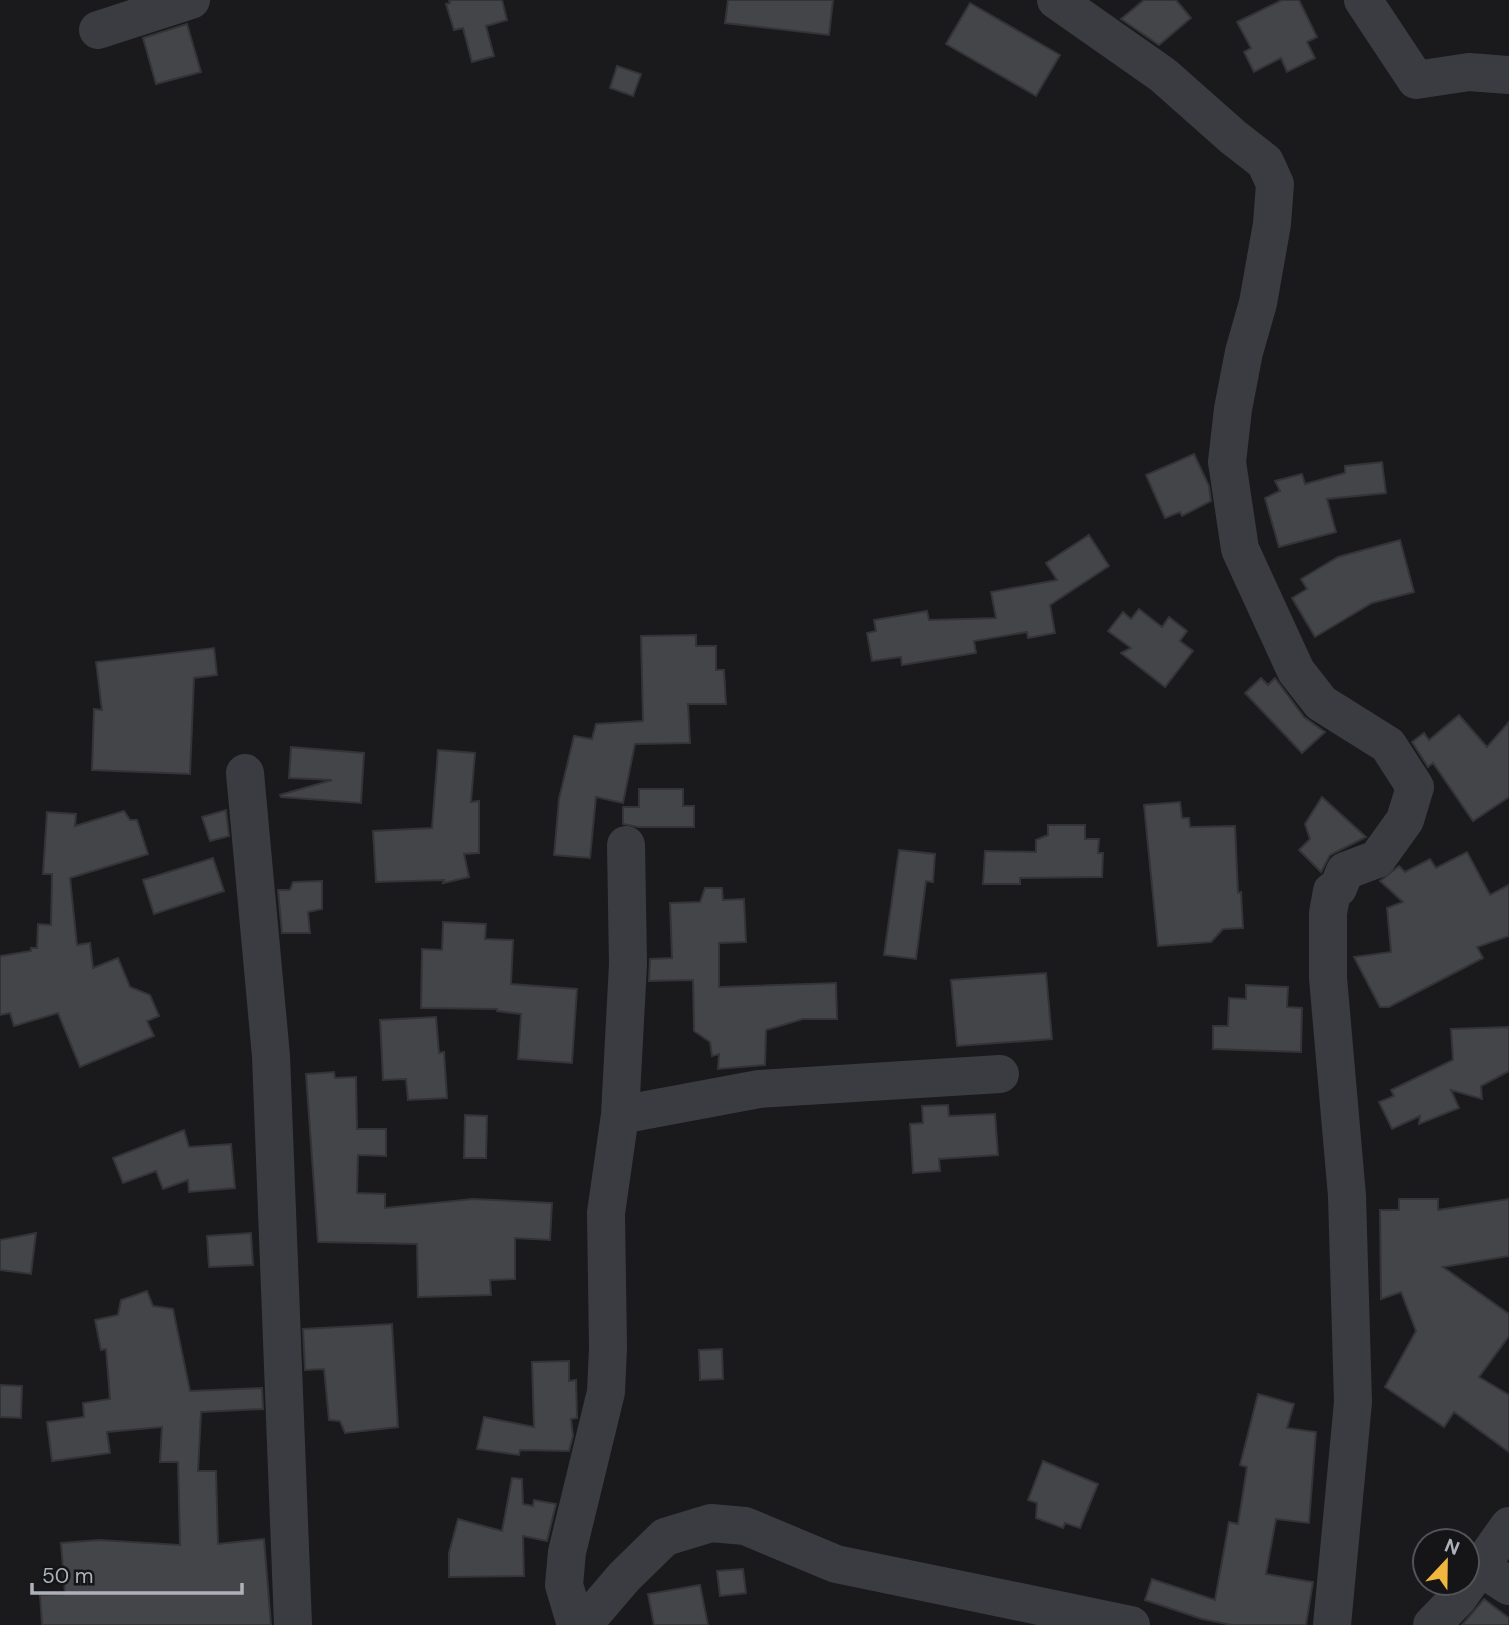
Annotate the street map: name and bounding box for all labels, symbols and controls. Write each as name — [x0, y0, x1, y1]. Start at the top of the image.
north arrow — [1411, 1527, 1481, 1597]
text: N — [1441, 1533, 1463, 1561]
scale bar — [32, 1552, 242, 1596]
text: 50 m — [42, 1562, 93, 1590]

